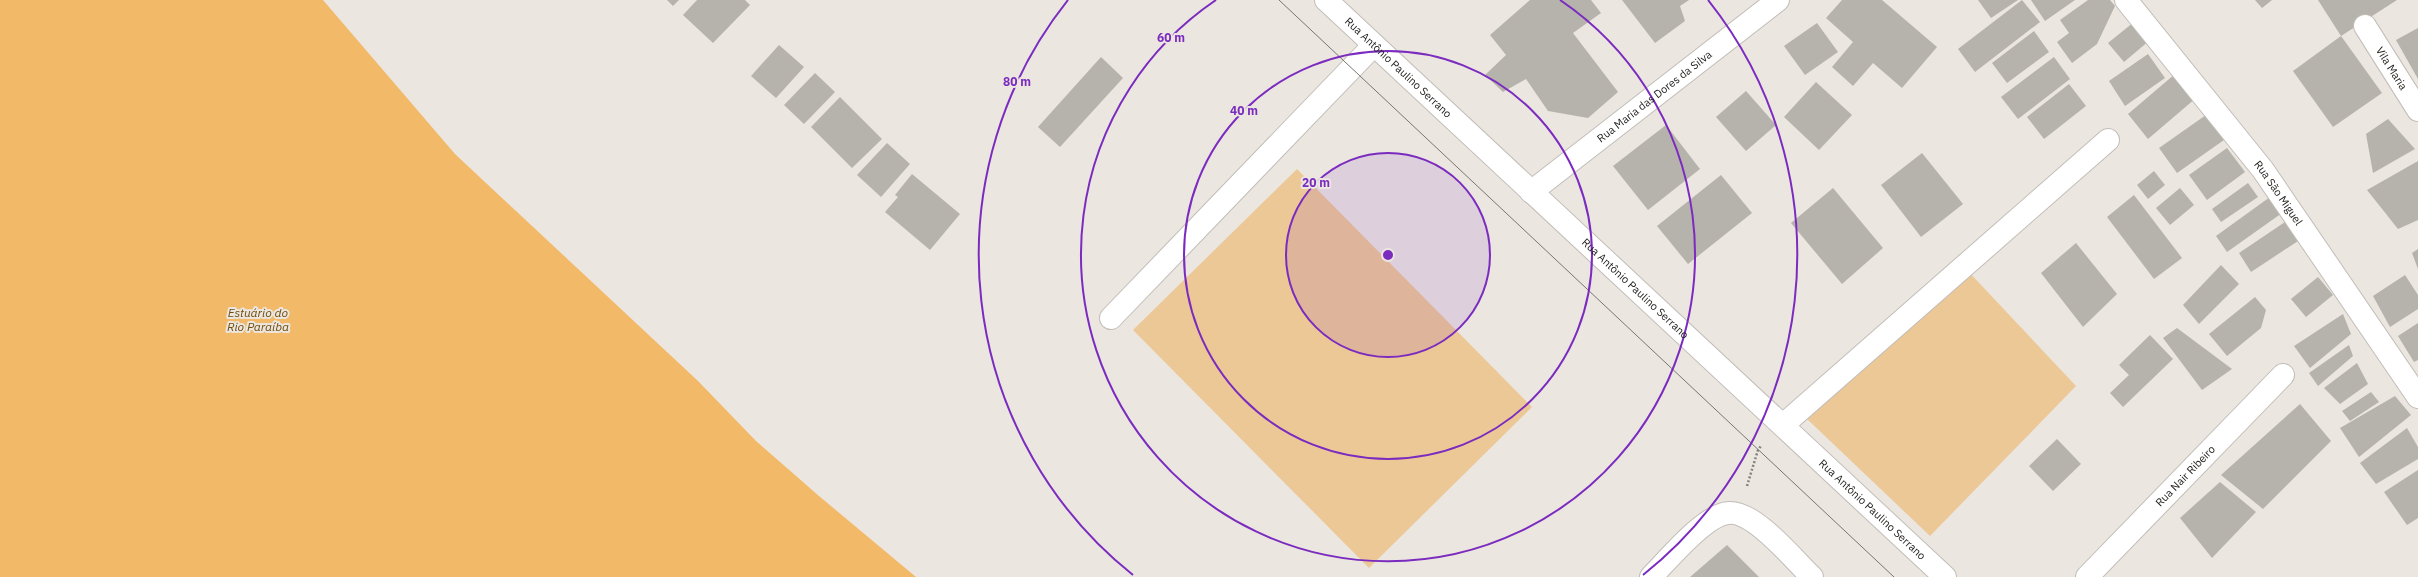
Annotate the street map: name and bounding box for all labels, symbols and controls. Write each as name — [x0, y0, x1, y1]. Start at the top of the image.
street label: Rua Antônio Paulino Serrano — [1342, 14, 1455, 121]
text: 60 m — [1157, 30, 1185, 45]
street label: Vila Maria — [2373, 44, 2411, 93]
street label: Rua Maria das Dores da Silva — [1594, 47, 1715, 145]
text: 80 m — [1003, 74, 1031, 89]
text: 40 m — [1230, 103, 1258, 118]
street label: Rua São Miguel — [2251, 158, 2306, 228]
text: 20 m — [1302, 175, 1330, 190]
street label: Rua Antônio Paulino Serrano — [1579, 235, 1692, 342]
centre of rings — [1381, 248, 1395, 262]
water label: Estuário do Rio Paraíba — [227, 305, 289, 334]
street label: Rua Nair Ribeiro — [2152, 442, 2218, 509]
street label: Rua Antônio Paulino Serrano — [1816, 456, 1929, 563]

